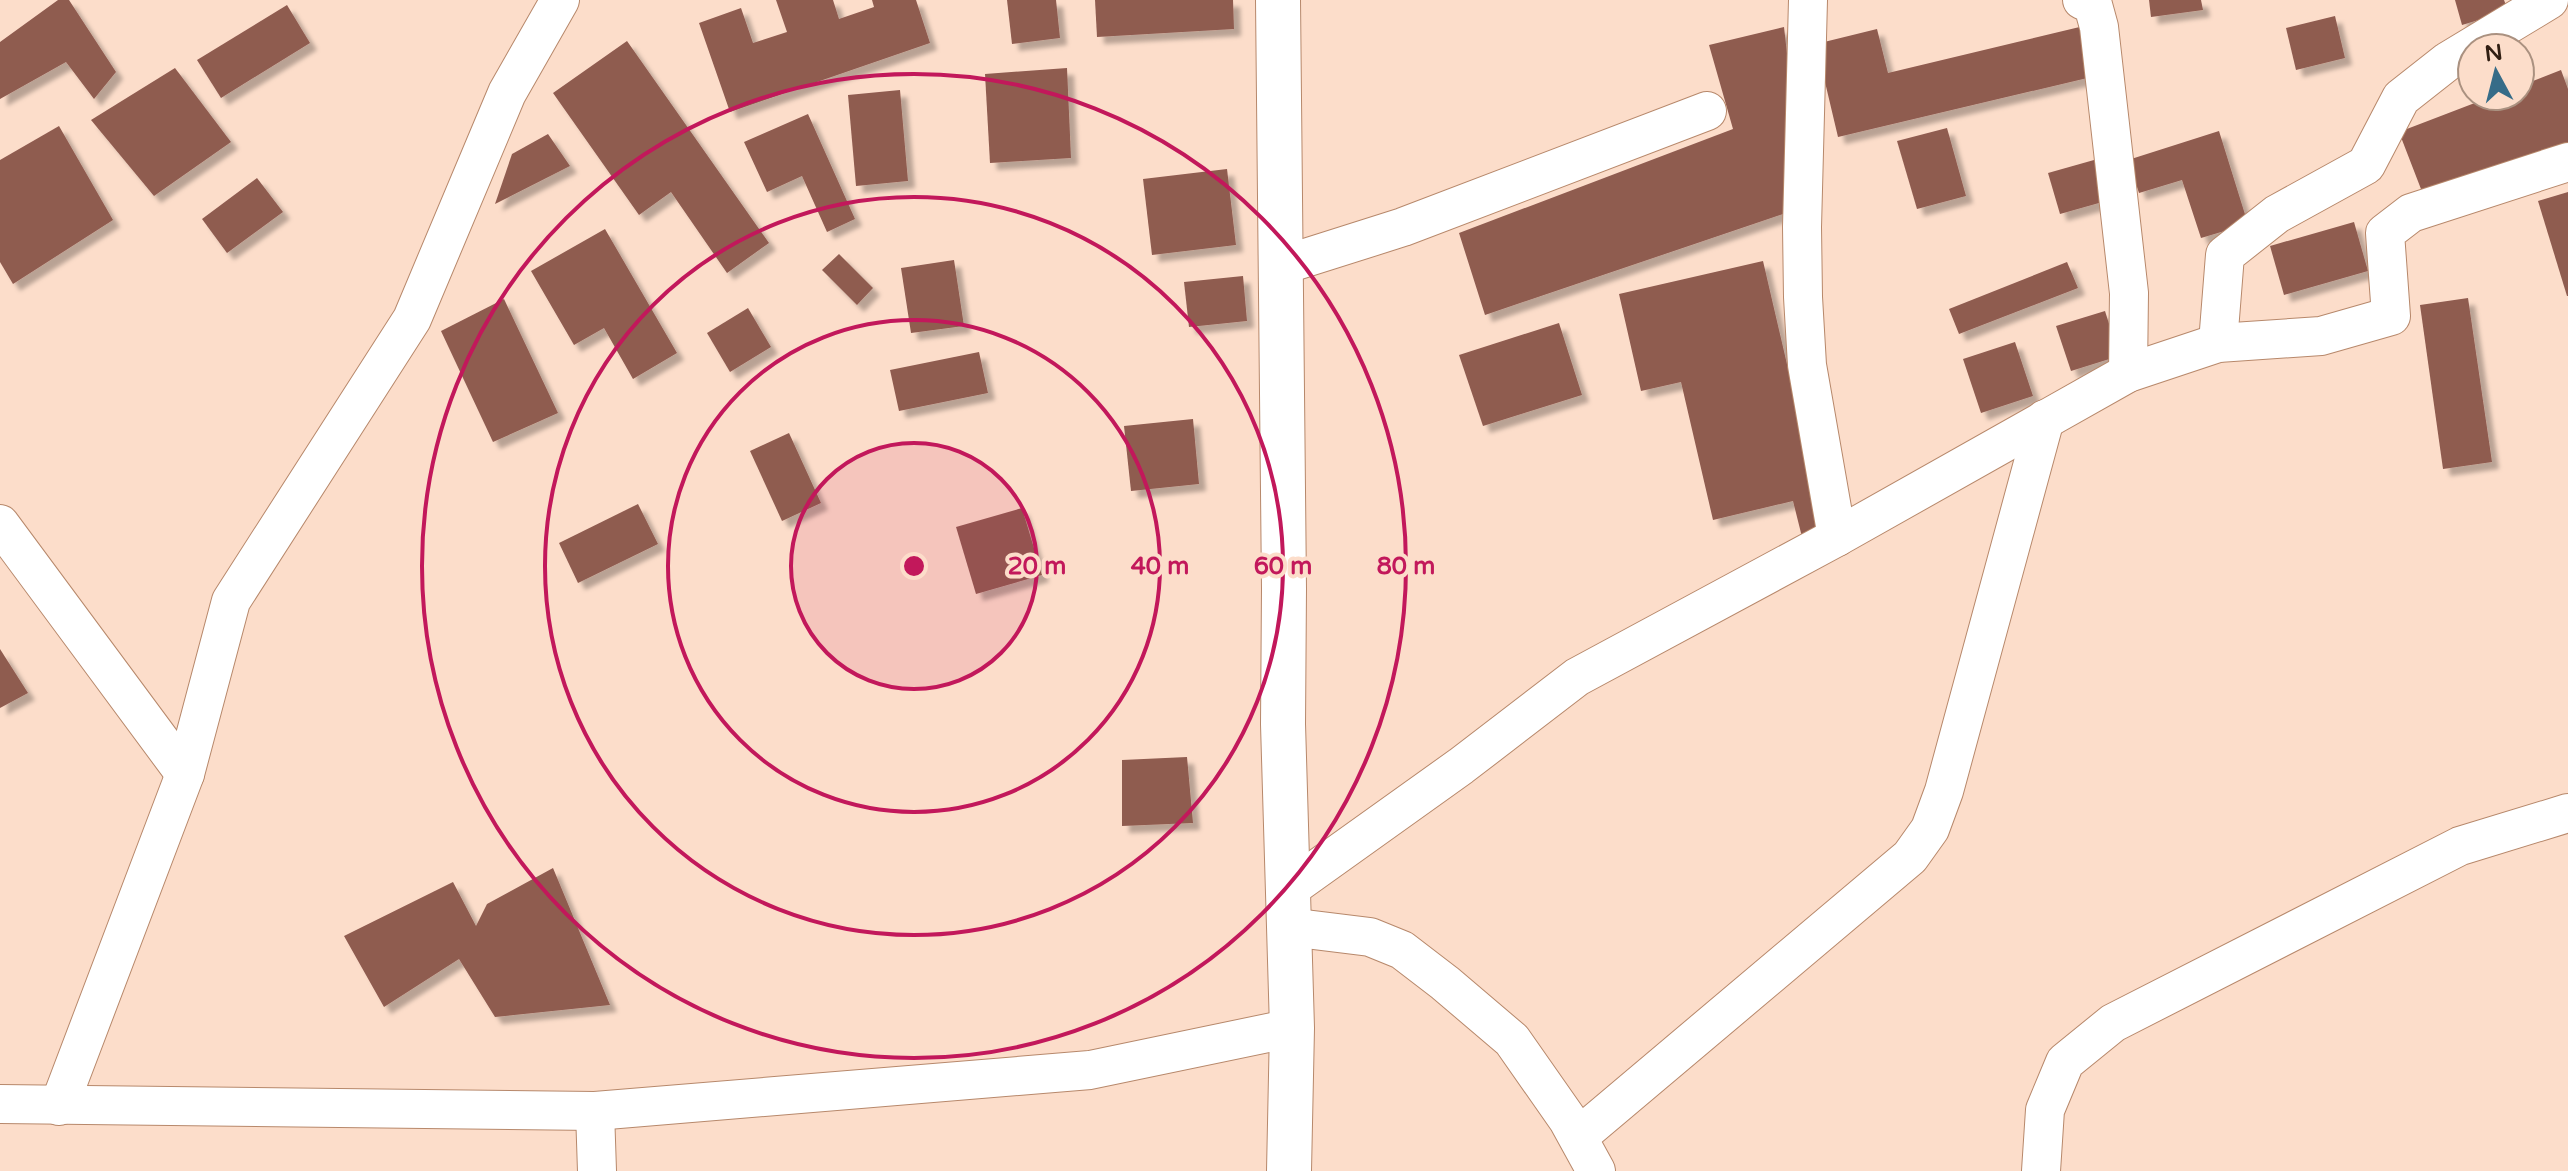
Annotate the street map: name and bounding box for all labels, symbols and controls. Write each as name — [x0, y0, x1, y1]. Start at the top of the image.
north arrow — [2456, 32, 2536, 112]
text: N — [2483, 39, 2504, 67]
centre of rings — [900, 552, 928, 580]
text: 20 m — [1008, 552, 1066, 581]
text: 40 m — [1131, 552, 1189, 581]
text: 60 m — [1254, 552, 1312, 581]
text: 80 m — [1377, 552, 1435, 581]

